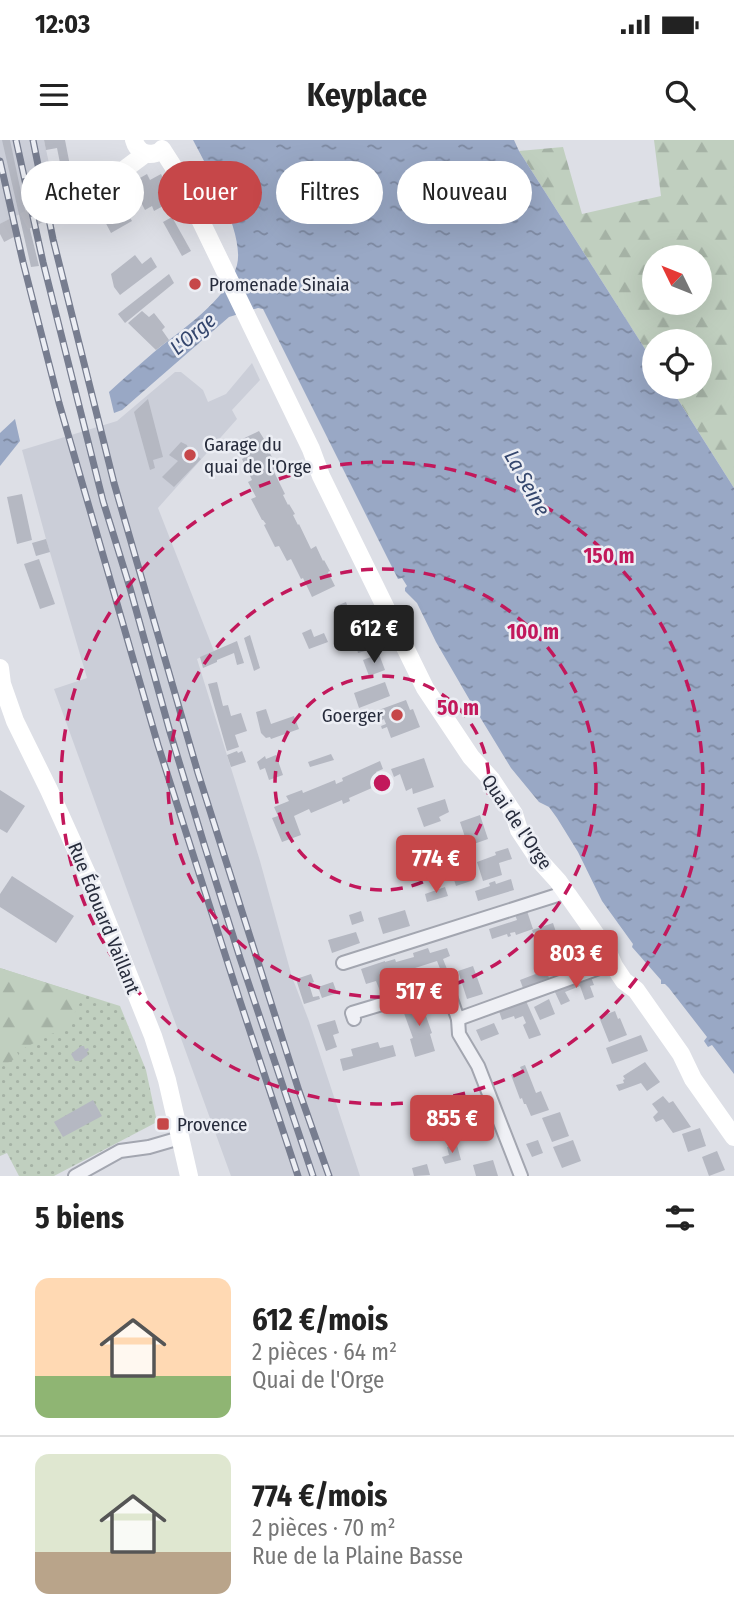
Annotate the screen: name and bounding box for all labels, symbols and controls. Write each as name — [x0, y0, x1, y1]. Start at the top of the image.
text: 12:03 — [35, 9, 90, 40]
icon: menu — [35, 76, 73, 114]
text: Keyplace — [307, 76, 427, 114]
icon: search — [661, 76, 699, 114]
chip: Acheter — [21, 161, 144, 224]
chip: Louer — [158, 161, 262, 224]
chip: Filtres — [276, 161, 383, 224]
chip: Nouveau — [397, 161, 532, 224]
north arrow — [642, 245, 712, 315]
map controls — [642, 245, 712, 399]
place label: Promenade Sinaia — [209, 273, 350, 296]
marker: Promenade Sinaia — [187, 276, 203, 292]
water label: L'Orge — [165, 307, 221, 361]
button: locate — [642, 329, 712, 399]
place label: Garage du quai de l'Orge — [204, 433, 312, 478]
water label: La Seine — [498, 446, 556, 520]
marker: Garage du quai de l'Orge — [182, 447, 198, 463]
text: 150 m — [583, 543, 635, 569]
pin: 612 € — [325, 606, 423, 665]
text: 612 € — [350, 614, 398, 642]
text: 100 m — [507, 619, 559, 645]
text: 50 m — [437, 695, 479, 721]
place label: Goerger — [322, 704, 383, 727]
marker: Goerger — [389, 707, 405, 723]
street label: Quai de l'Orge — [477, 770, 557, 874]
centre of rings — [370, 771, 394, 795]
pin: 774 € — [387, 836, 485, 895]
street label: Rue Édouard Vaillant — [63, 839, 145, 998]
text: 774 € — [412, 844, 460, 872]
pin: 803 € — [527, 930, 625, 990]
text: 803 € — [550, 939, 602, 967]
pin: 517 € — [370, 968, 468, 1028]
text: 517 € — [396, 977, 442, 1005]
pin: 855 € — [403, 1096, 501, 1155]
text: 855 € — [426, 1104, 478, 1132]
place label: Provence — [177, 1113, 248, 1136]
marker: Provence — [155, 1116, 171, 1132]
icon: filters — [661, 1199, 699, 1237]
text: 5 biens — [35, 1200, 124, 1236]
text: 612 €/mois — [252, 1302, 388, 1338]
icon: home — [91, 1306, 175, 1390]
text: 2 pièces · 64 m² — [252, 1338, 397, 1366]
text: Quai de l'Orge — [252, 1366, 384, 1394]
text: 774 €/mois — [252, 1478, 387, 1514]
icon: home — [91, 1482, 175, 1566]
text: 2 pièces · 70 m² — [252, 1514, 396, 1542]
text: Rue de la Plaine Basse — [252, 1542, 463, 1570]

